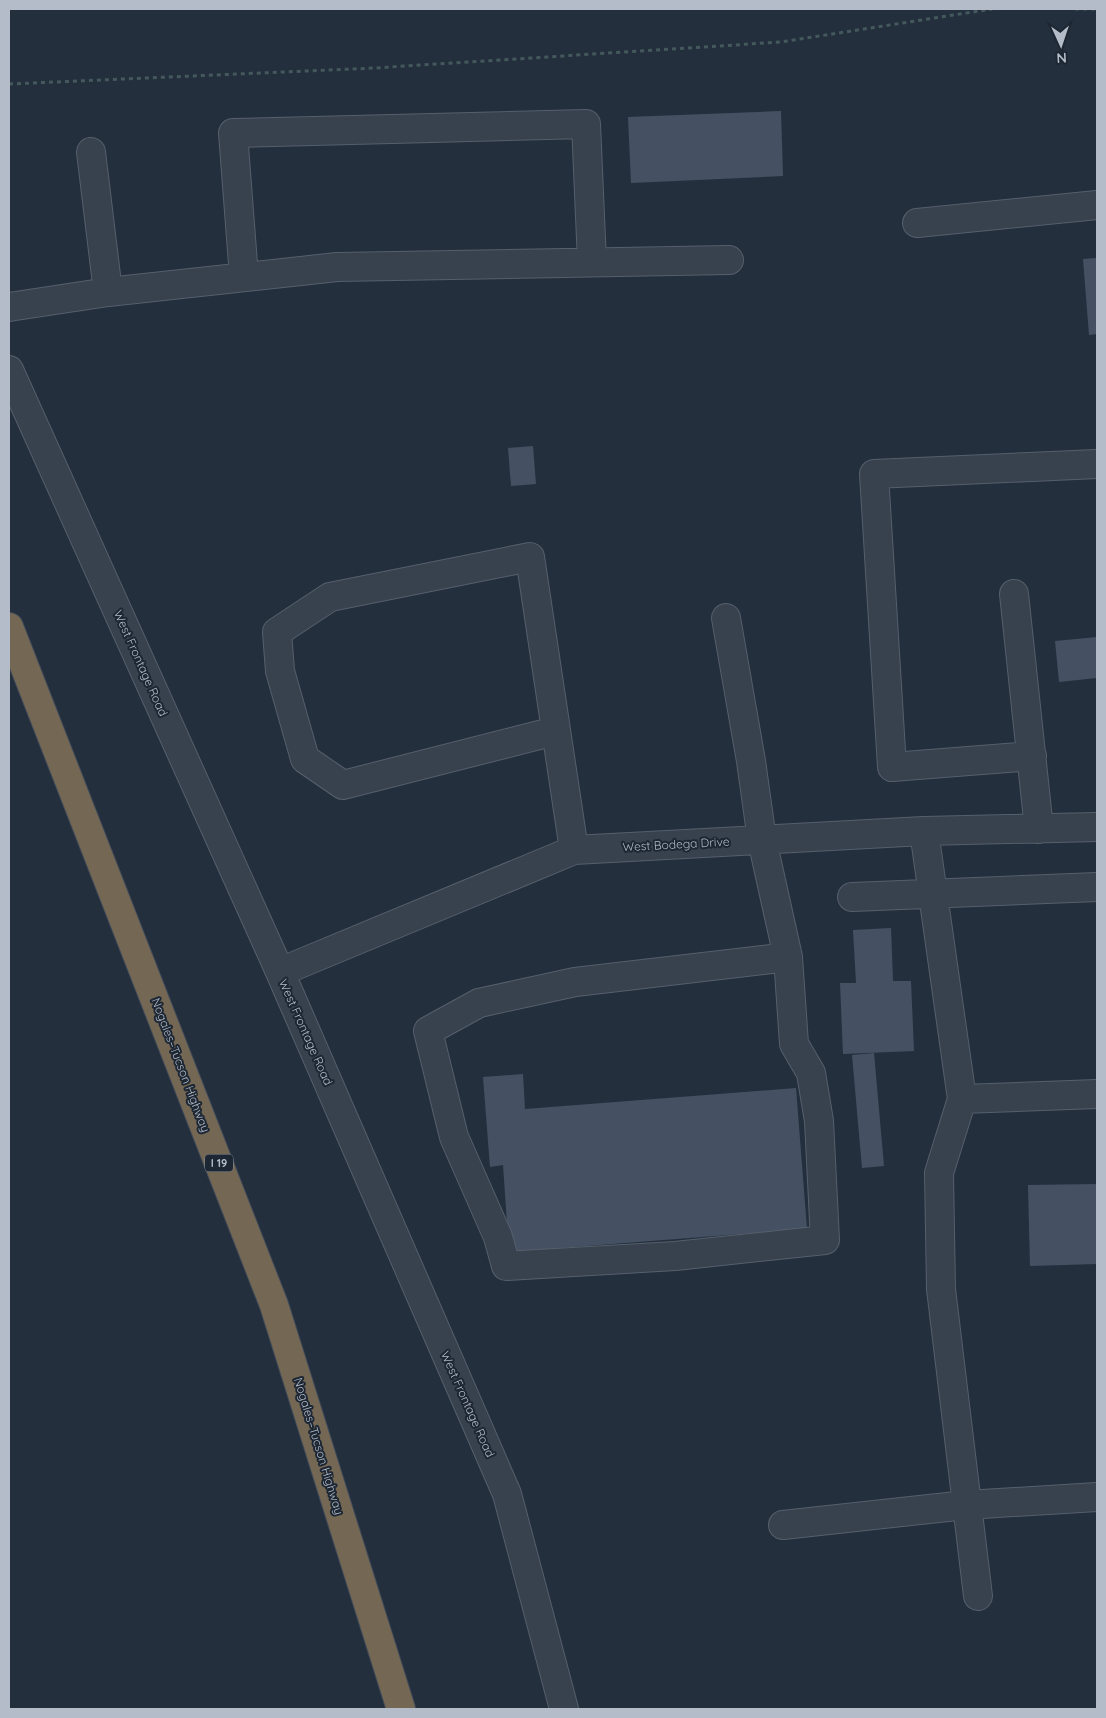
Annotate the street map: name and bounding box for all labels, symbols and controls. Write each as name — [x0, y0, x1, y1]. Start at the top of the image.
north arrow — [1036, 20, 1086, 70]
text: N — [1056, 49, 1067, 67]
street label: West Frontage Road — [111, 608, 171, 718]
street label: West Bodega Drive — [622, 834, 730, 854]
street label: West Frontage Road — [276, 977, 336, 1087]
street label: Nogales–Tucson Highway — [148, 996, 214, 1134]
road number: I 19 — [205, 1154, 233, 1172]
street label: West Frontage Road — [438, 1349, 498, 1459]
street label: Nogales–Tucson Highway — [291, 1376, 347, 1516]

